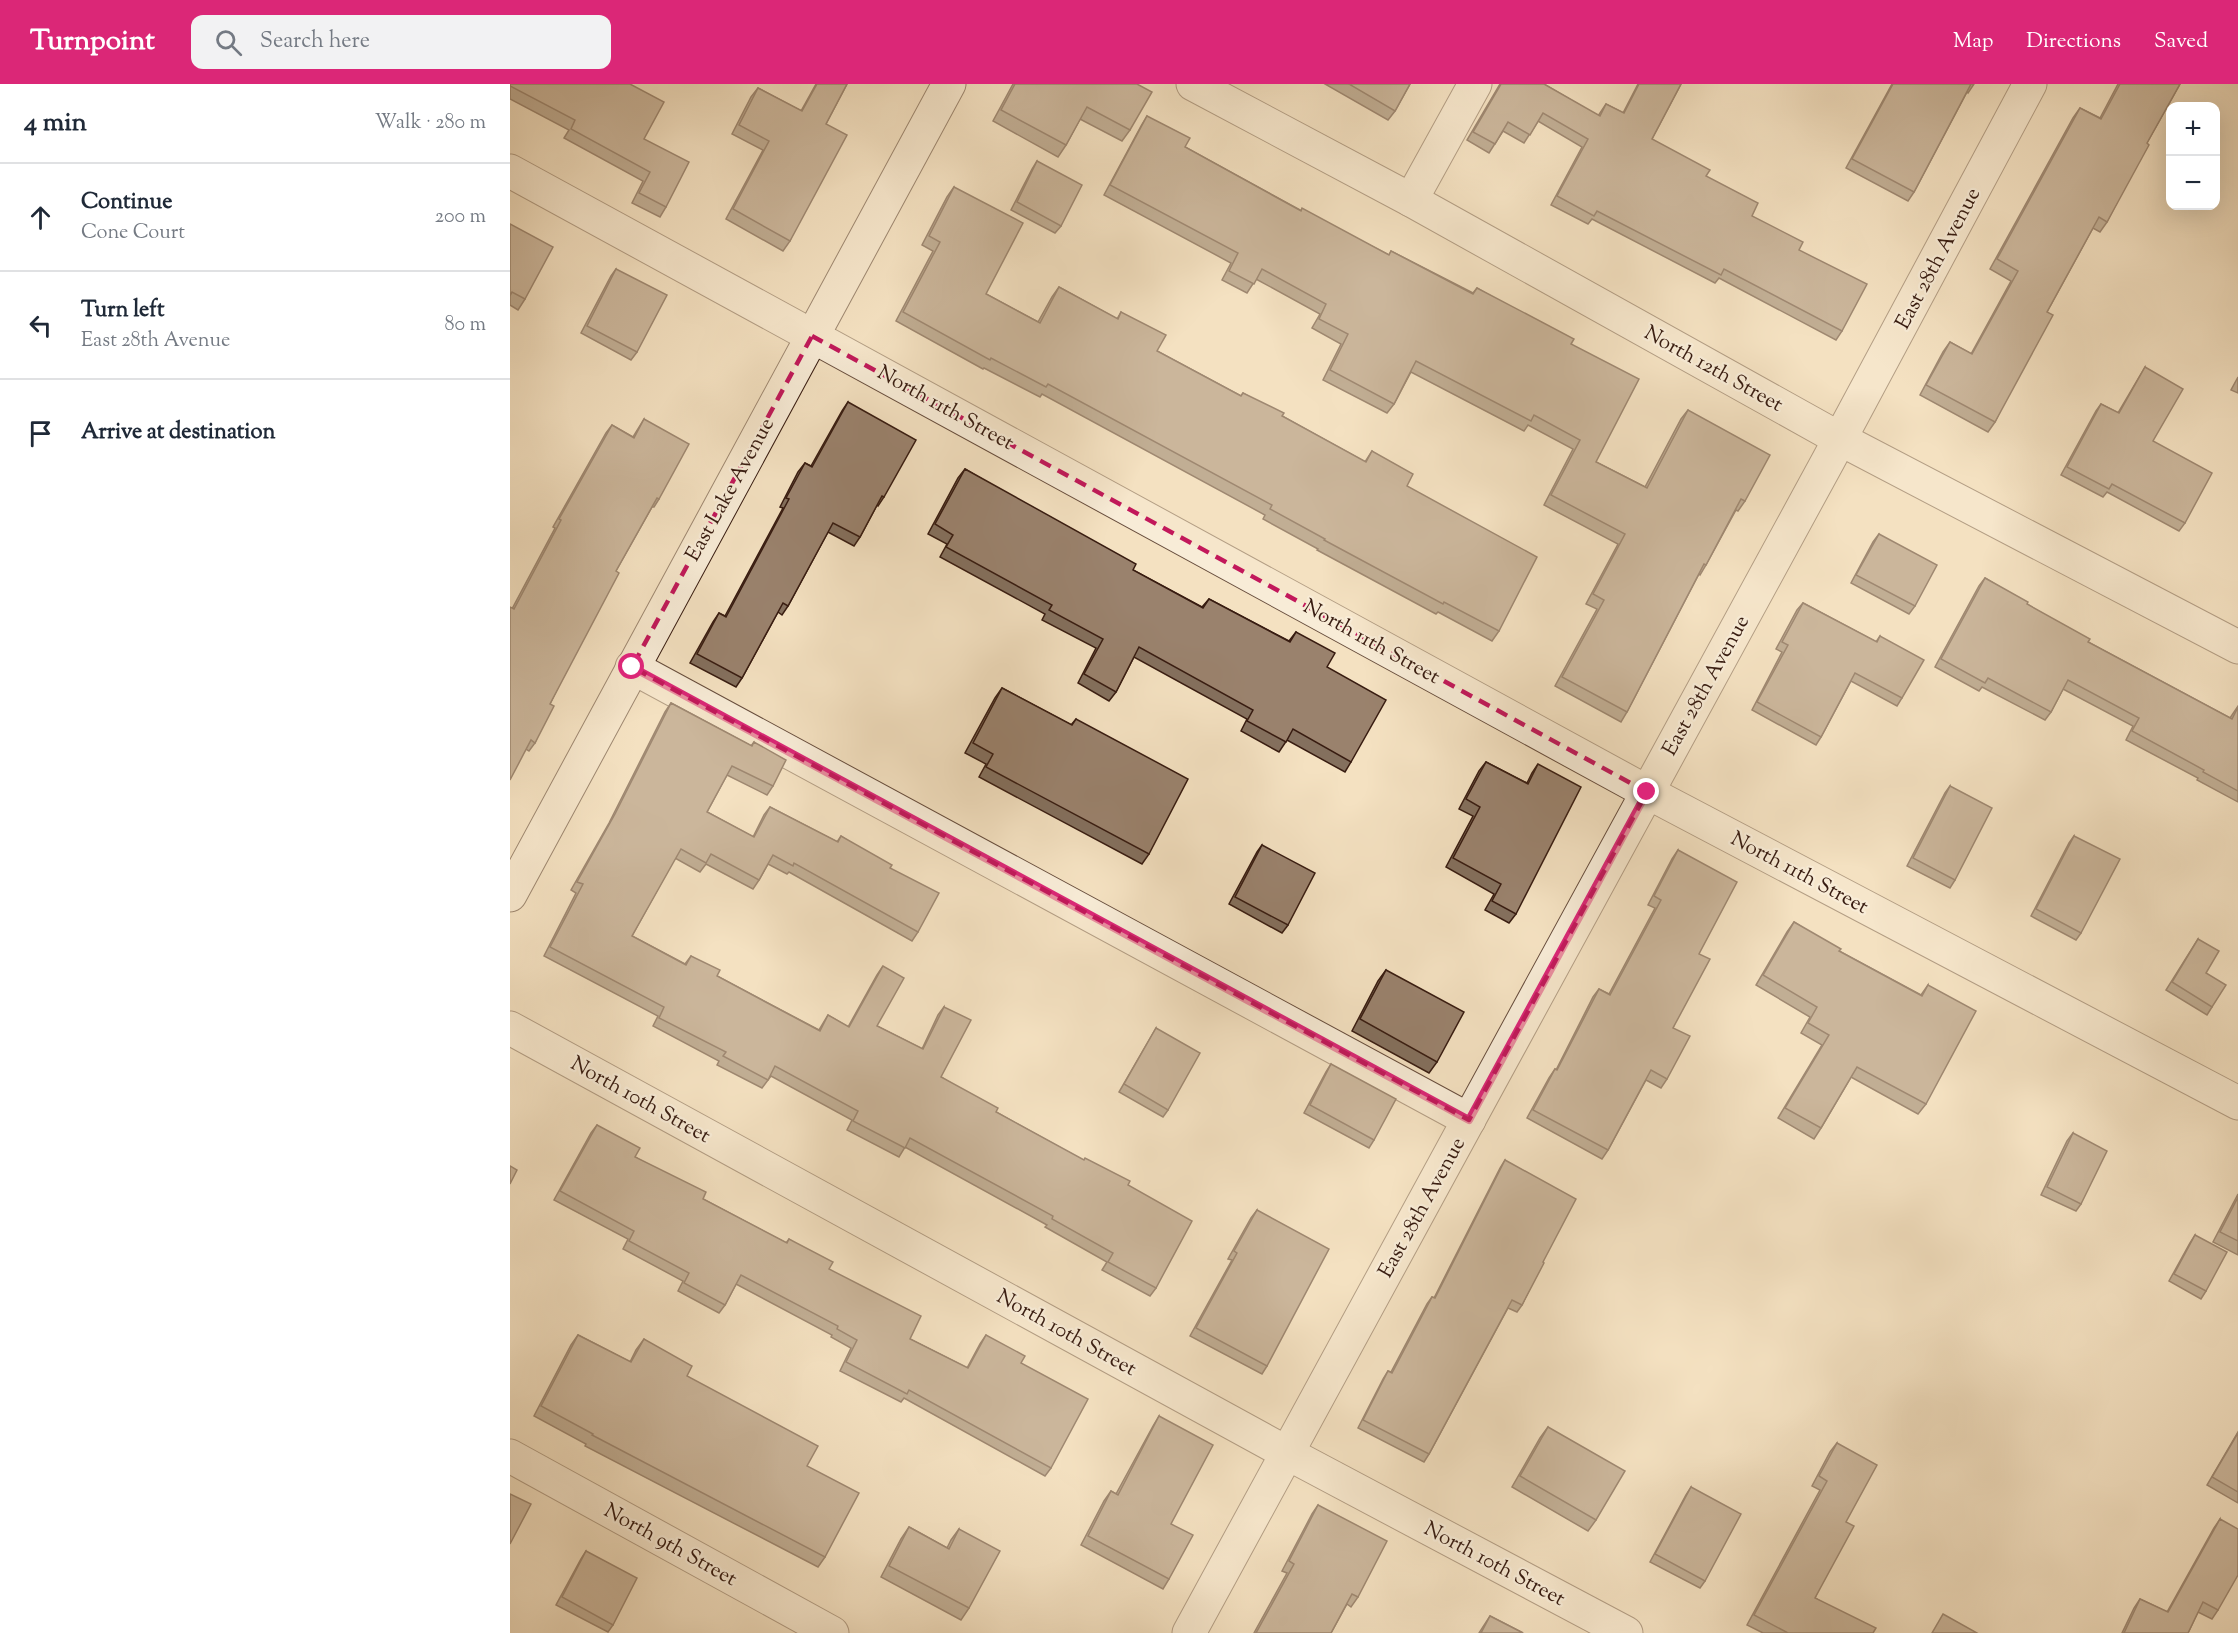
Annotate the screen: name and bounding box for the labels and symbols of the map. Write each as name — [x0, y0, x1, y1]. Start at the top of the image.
street label: East 28th Avenue — [1889, 183, 1989, 335]
street label: North 12th Street — [1638, 319, 1788, 420]
street label: North 11th Street — [871, 359, 1019, 459]
street label: East Lake Avenue — [679, 413, 783, 567]
street label: North 11th Street — [1297, 593, 1445, 693]
street label: East 28th Avenue — [1656, 610, 1758, 762]
route start — [618, 653, 644, 679]
route end — [1633, 778, 1659, 804]
street label: North 11th Street — [1725, 825, 1873, 923]
street label: North 10th Street — [565, 1050, 716, 1152]
street label: East 28th Avenue — [1372, 1132, 1474, 1284]
street label: North 10th Street — [991, 1283, 1142, 1385]
street label: North 9th Street — [598, 1497, 742, 1595]
street label: North 10th Street — [1418, 1515, 1570, 1615]

